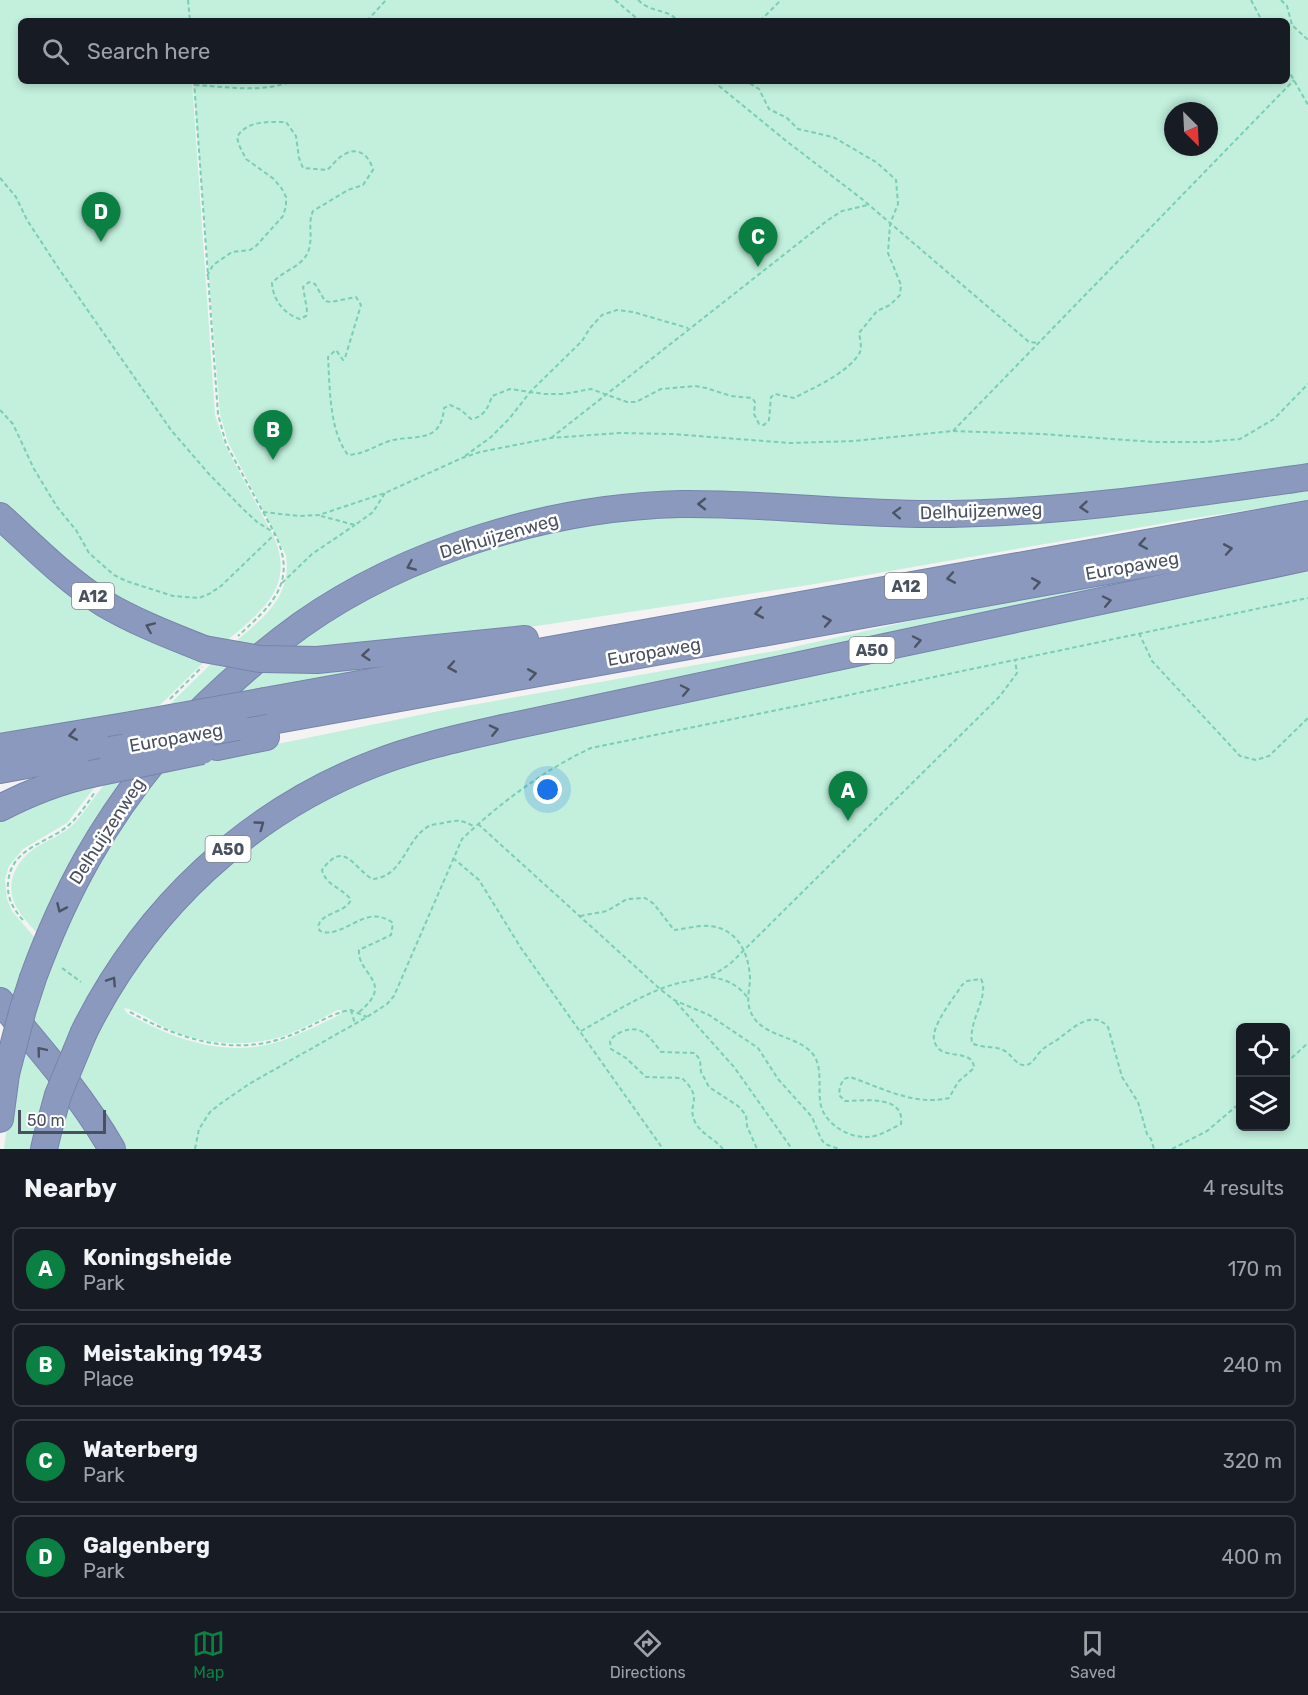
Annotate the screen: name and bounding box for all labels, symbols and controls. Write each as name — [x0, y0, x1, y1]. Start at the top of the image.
search box — [18, 18, 1290, 84]
icon: search — [39, 35, 72, 68]
text: Search here — [87, 38, 210, 65]
north arrow — [1164, 102, 1218, 156]
pin: D — [82, 192, 120, 242]
pin: C — [738, 218, 777, 267]
pin: B — [254, 410, 292, 460]
one-way arrow — [697, 498, 706, 510]
street label: Delhuijzenweg — [919, 498, 1043, 524]
one-way arrow — [1079, 500, 1088, 513]
one-way arrow — [892, 507, 901, 519]
street label: Delhuijzenweg — [437, 509, 561, 563]
one-way arrow — [1138, 537, 1147, 549]
one-way arrow — [1223, 543, 1233, 556]
street label: Europaweg — [1084, 547, 1180, 585]
one-way arrow — [406, 558, 417, 570]
one-way arrow — [946, 571, 956, 584]
road number: A12 — [885, 573, 927, 599]
one-way arrow — [1032, 578, 1041, 590]
road number: A12 — [72, 583, 114, 609]
one-way arrow — [1102, 595, 1112, 608]
one-way arrow — [754, 606, 763, 618]
one-way arrow — [822, 615, 832, 628]
one-way arrow — [145, 622, 156, 634]
street label: Europaweg — [606, 633, 702, 671]
one-way arrow — [911, 635, 921, 648]
road number: A50 — [850, 637, 894, 663]
one-way arrow — [362, 648, 371, 661]
one-way arrow — [447, 660, 456, 672]
one-way arrow — [527, 668, 537, 681]
one-way arrow — [679, 684, 689, 697]
street label: Europaweg — [128, 719, 224, 757]
one-way arrow — [489, 725, 499, 738]
one-way arrow — [69, 728, 78, 740]
pin: A — [828, 772, 868, 821]
street label: Delhuijzenweg — [64, 774, 150, 888]
your location — [533, 775, 562, 804]
one-way arrow — [253, 822, 264, 833]
road number: A50 — [206, 836, 250, 862]
one-way arrow — [57, 902, 69, 913]
one-way arrow — [105, 977, 116, 988]
map controls — [1236, 1023, 1290, 1131]
button: locate — [1236, 1023, 1290, 1077]
one-way arrow — [37, 1047, 48, 1058]
button: layers — [1236, 1077, 1290, 1131]
scale bar — [18, 1107, 106, 1134]
text: 50 m — [27, 1111, 65, 1130]
text: Nearby — [24, 1173, 117, 1204]
text: 4 results — [1203, 1176, 1284, 1200]
text: Koningsheide — [83, 1244, 232, 1271]
text: A — [38, 1257, 53, 1281]
text: 170 m — [1228, 1257, 1282, 1281]
text: Park — [83, 1271, 125, 1295]
text: Meistaking 1943 — [83, 1340, 262, 1367]
text: B — [38, 1353, 53, 1377]
text: 240 m — [1223, 1353, 1282, 1377]
text: Place — [83, 1367, 134, 1391]
text: Waterberg — [83, 1436, 198, 1463]
text: C — [38, 1449, 53, 1473]
text: 320 m — [1223, 1449, 1282, 1473]
text: Park — [83, 1463, 125, 1487]
text: Galgenberg — [83, 1532, 210, 1559]
text: D — [38, 1545, 53, 1569]
text: 400 m — [1222, 1545, 1282, 1569]
text: Park — [83, 1559, 125, 1583]
tab: Map — [192, 1627, 225, 1682]
tab: Directions — [610, 1627, 686, 1682]
tab: Saved — [1070, 1627, 1116, 1682]

